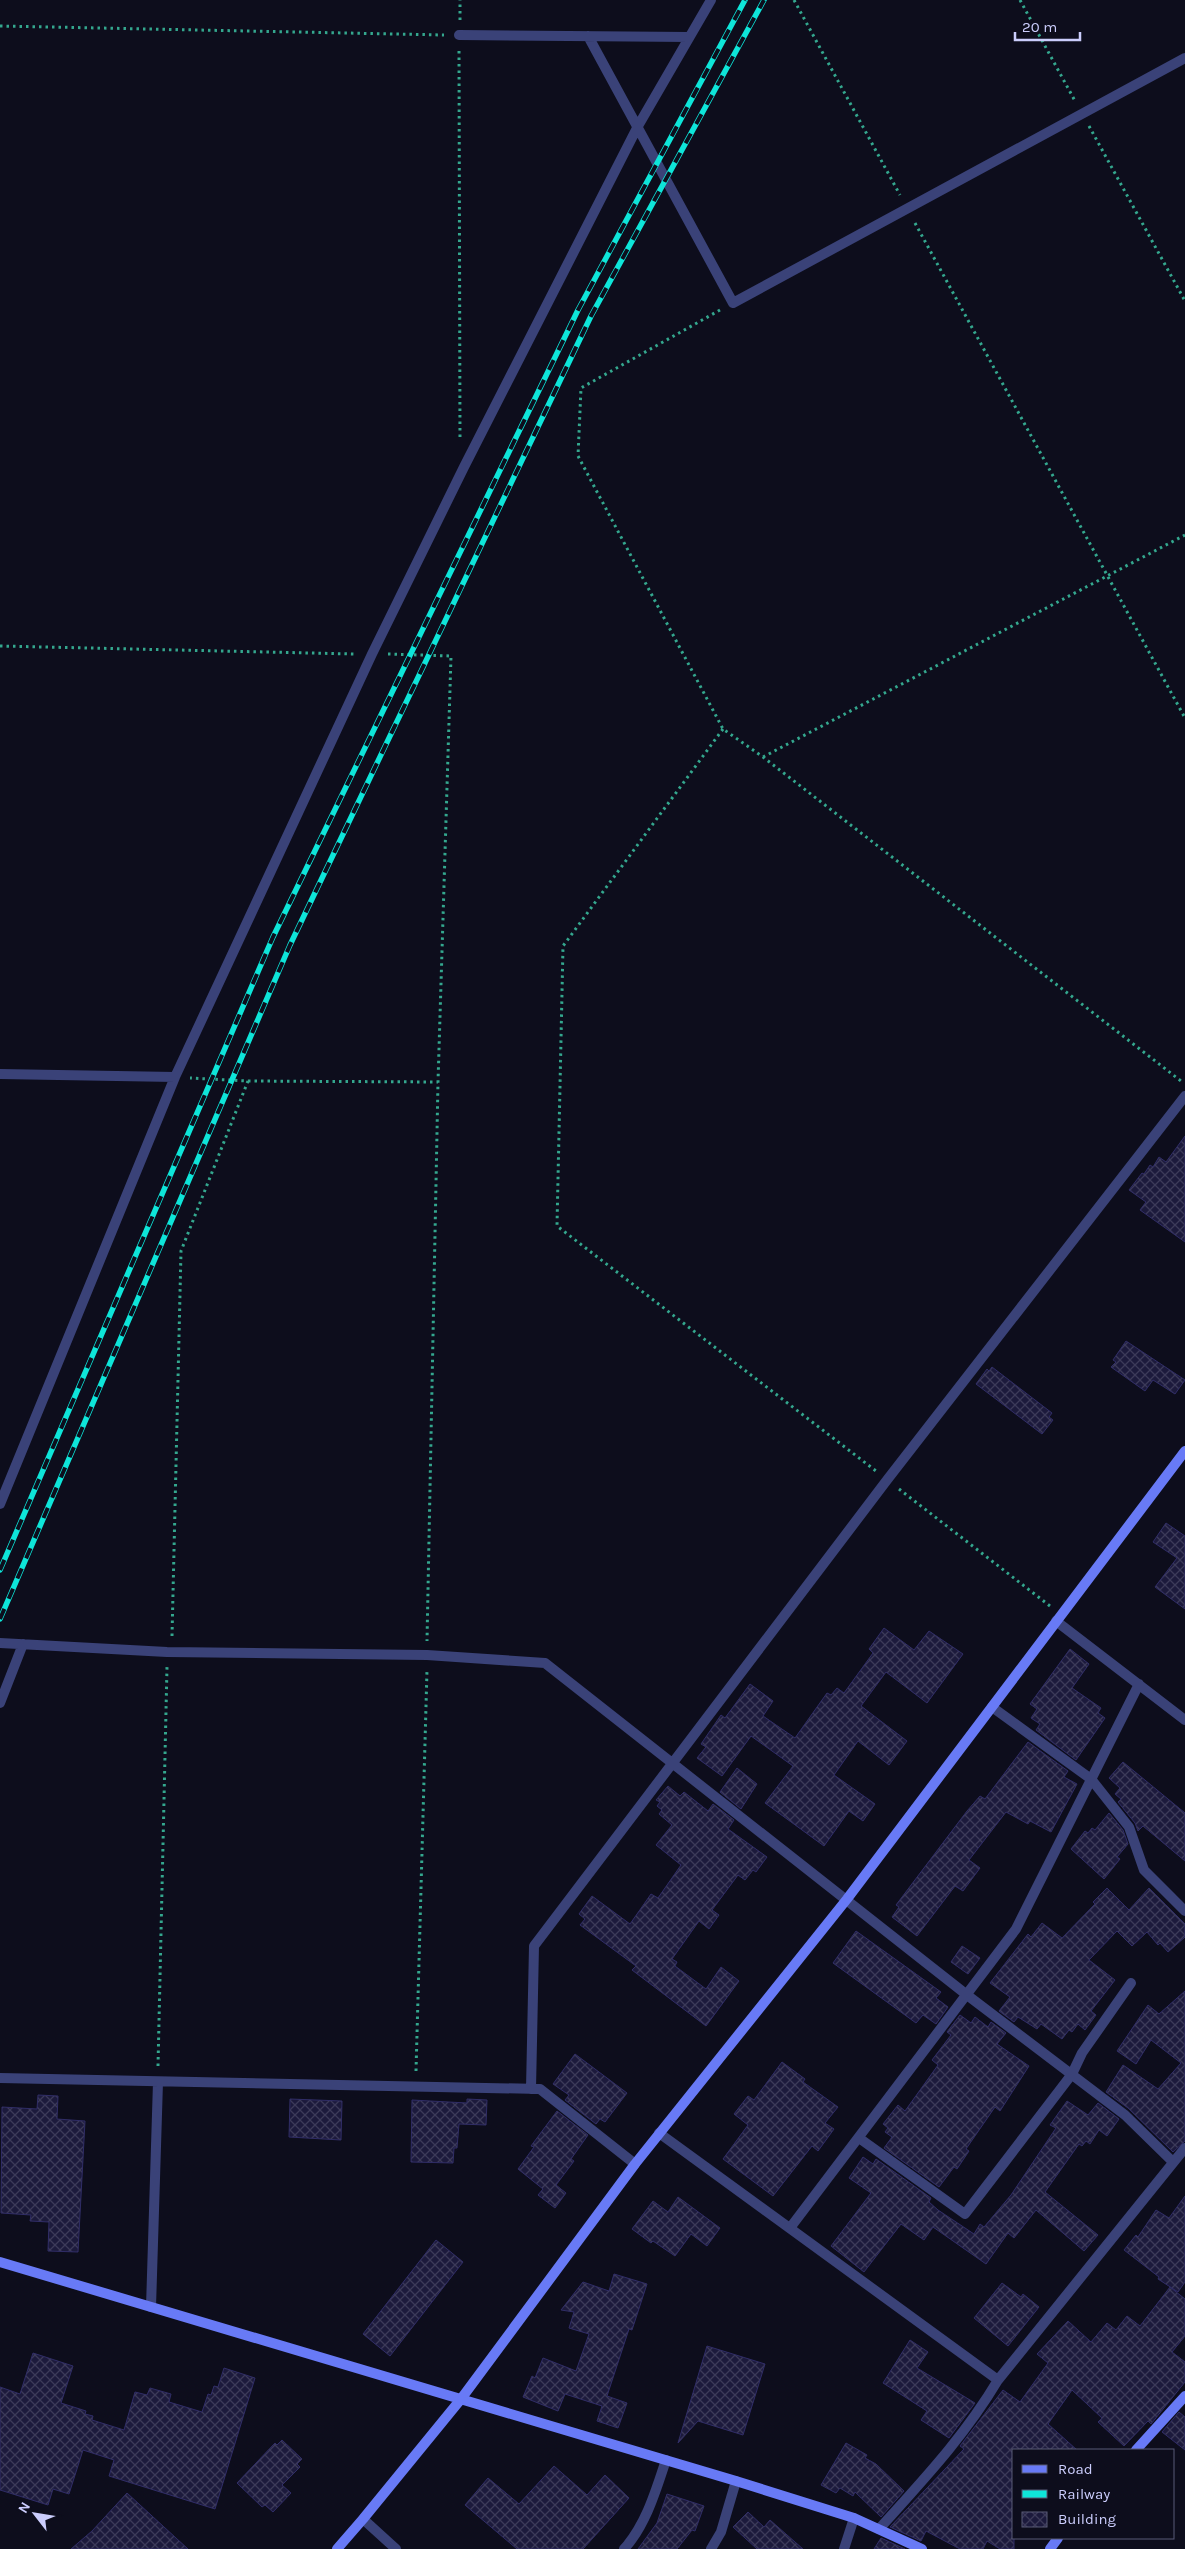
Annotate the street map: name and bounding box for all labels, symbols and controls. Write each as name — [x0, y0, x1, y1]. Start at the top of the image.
scale bar — [1015, 10, 1080, 42]
text: 20 m — [1022, 18, 1057, 36]
legend — [1012, 2449, 1175, 2539]
text: Road — [1058, 2460, 1093, 2478]
text: Railway — [1058, 2485, 1110, 2503]
north arrow — [10, 2489, 60, 2539]
text: N — [14, 2499, 34, 2516]
text: Building — [1058, 2510, 1116, 2528]

